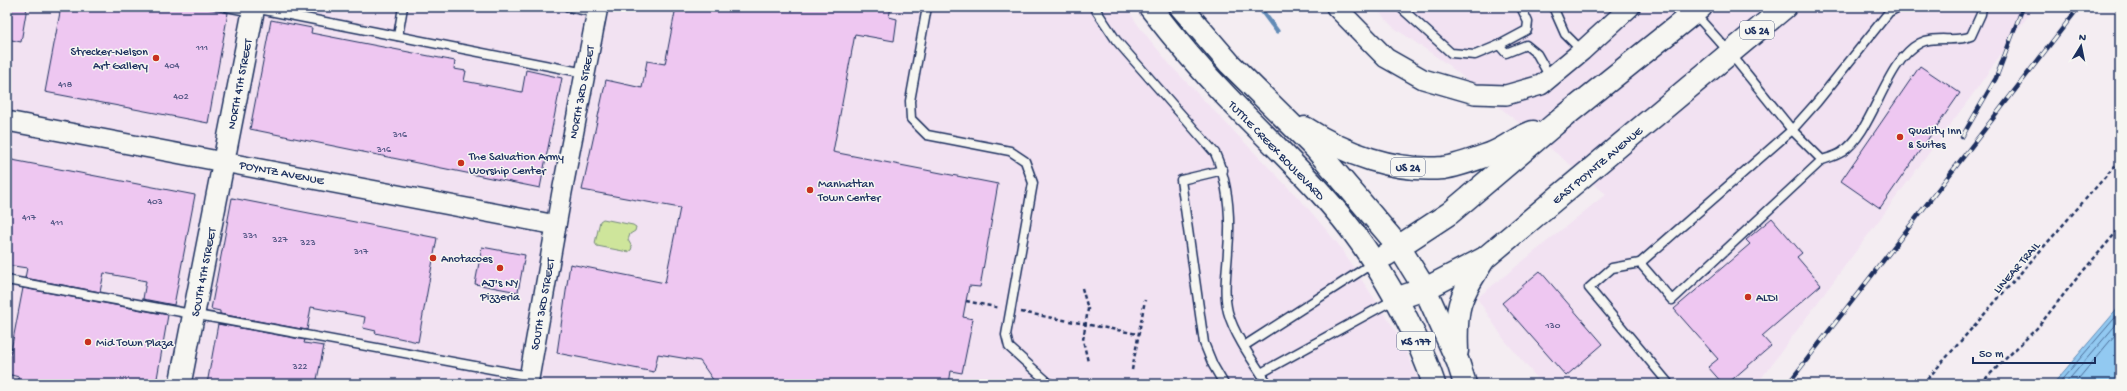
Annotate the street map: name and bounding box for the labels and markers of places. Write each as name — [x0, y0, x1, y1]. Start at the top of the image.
place label: Strecker-Nelson Art Gallery — [70, 46, 148, 74]
marker: Strecker-Nelson Art Gallery — [151, 53, 161, 63]
place label: Quality Inn & Suites — [1908, 125, 1962, 153]
marker: Quality Inn & Suites — [1895, 132, 1905, 142]
place label: The Salvation Army Worship Center — [468, 151, 564, 179]
marker: The Salvation Army Worship Center — [456, 158, 466, 168]
place label: Manhattan Town Center — [817, 178, 882, 206]
marker: Manhattan Town Center — [805, 185, 815, 195]
marker: Anotacoes — [428, 253, 438, 263]
place label: Anotacoes — [441, 253, 493, 267]
marker: AJ's NY Pizzeria — [495, 263, 505, 273]
place label: AJ's NY Pizzeria — [479, 277, 520, 305]
marker: ALDI — [1743, 292, 1753, 302]
place label: ALDI — [1756, 292, 1778, 306]
marker: Mid Town Plaza — [83, 337, 93, 347]
place label: Mid Town Plaza — [96, 337, 174, 351]

